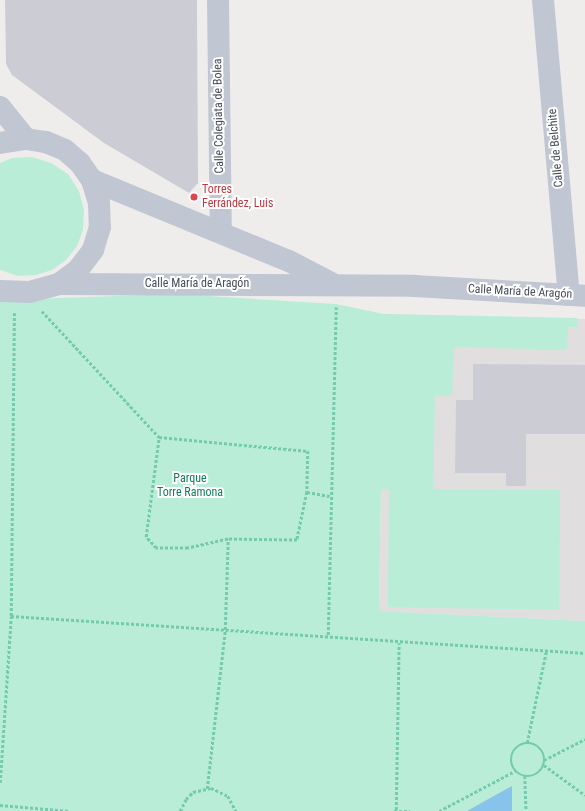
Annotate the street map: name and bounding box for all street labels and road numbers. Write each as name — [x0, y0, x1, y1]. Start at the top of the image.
street label: Calle Colegiata de Bolea — [211, 58, 227, 174]
street label: Calle de Belchite — [545, 108, 567, 188]
street label: Calle María de Aragón — [145, 277, 249, 291]
street label: Calle María de Aragón — [467, 282, 573, 302]

